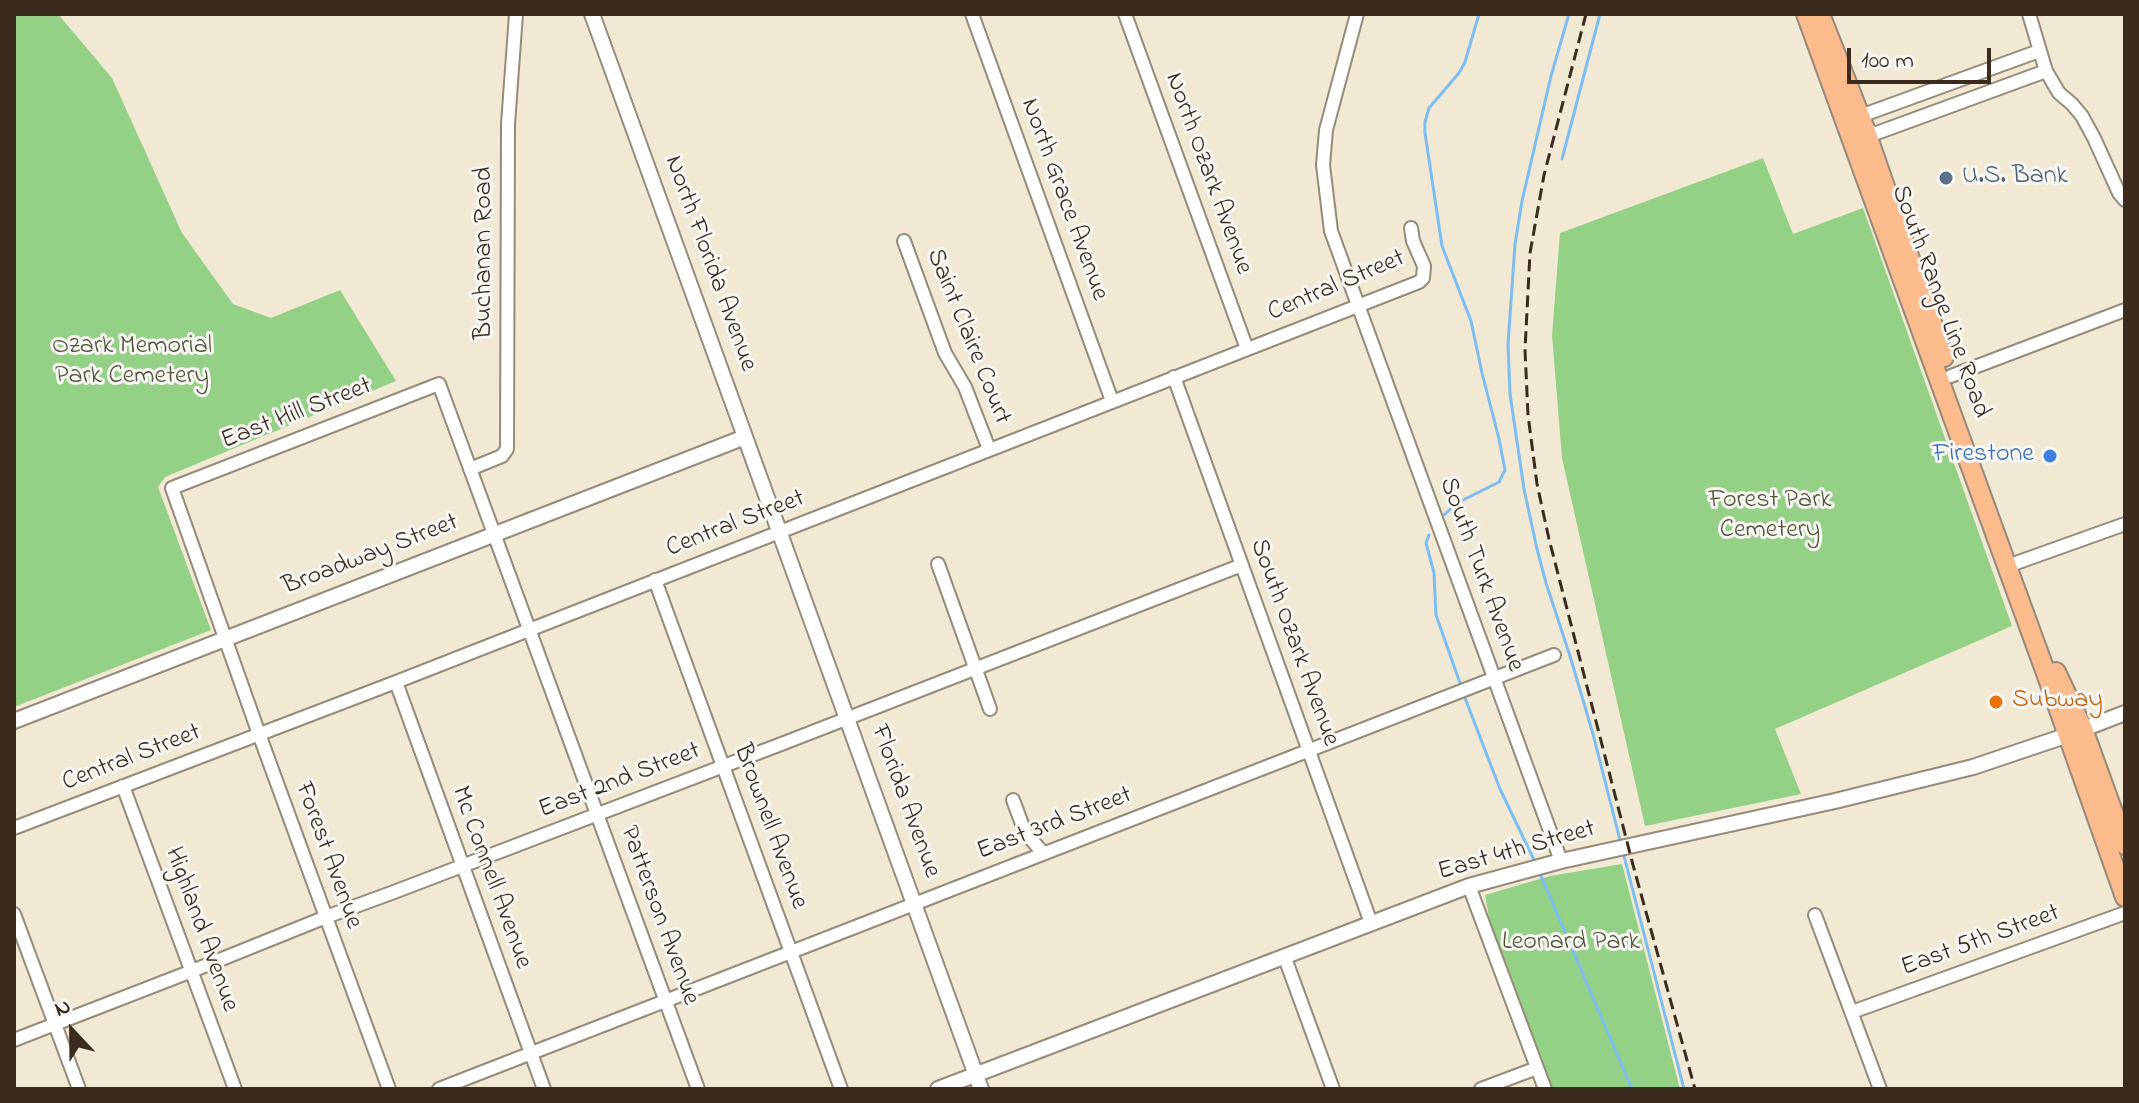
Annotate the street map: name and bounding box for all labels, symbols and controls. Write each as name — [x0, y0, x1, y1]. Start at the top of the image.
scale bar — [1851, 32, 1995, 82]
text: 100 m — [1861, 44, 1914, 79]
street label: North Ozark Avenue — [1156, 69, 1258, 279]
street label: North Grace Avenue — [1012, 95, 1114, 305]
street label: North Florida Avenue — [656, 152, 762, 376]
place label: U.S. Bank — [1962, 162, 2068, 194]
street label: Buchanan Road — [470, 167, 502, 339]
marker: U.S. Bank — [1937, 169, 1955, 187]
street label: South Range Line Road — [1882, 181, 1996, 423]
street label: Central Street — [1264, 244, 1410, 330]
street label: Saint Claire Court — [918, 245, 1016, 429]
park label: Ozark Memorial Park Cemetery — [52, 332, 212, 394]
street label: East Hill Street — [217, 372, 377, 458]
place label: Firestone — [1933, 440, 2034, 472]
marker: Firestone — [2041, 447, 2059, 465]
street label: South Turk Avenue — [1430, 474, 1530, 676]
street label: Central Street — [662, 484, 810, 566]
park label: Forest Park Cemetery — [1708, 486, 1832, 548]
street label: Broadway Street — [279, 508, 463, 604]
street label: South Ozark Avenue — [1241, 535, 1345, 751]
place label: Subway — [2012, 686, 2103, 718]
marker: Subway — [1987, 693, 2005, 711]
street label: Central Street — [58, 718, 206, 800]
street label: Florida Avenue — [862, 721, 946, 883]
street label: East 2nd Street — [535, 737, 705, 827]
street label: Brownell Avenue — [725, 740, 813, 914]
street label: Forest Avenue — [286, 778, 368, 934]
street label: East 3rd Street — [973, 781, 1137, 869]
street label: Mc Connell Avenue — [443, 783, 537, 973]
street label: East 4th Street — [1435, 815, 1599, 889]
street label: Patterson Avenue — [611, 822, 705, 1010]
street label: Highland Avenue — [156, 843, 244, 1017]
street label: East 5th Street — [1898, 899, 2064, 985]
park label: Leonard Park — [1502, 928, 1640, 960]
north arrow — [32, 991, 112, 1071]
text: N — [50, 991, 76, 1026]

